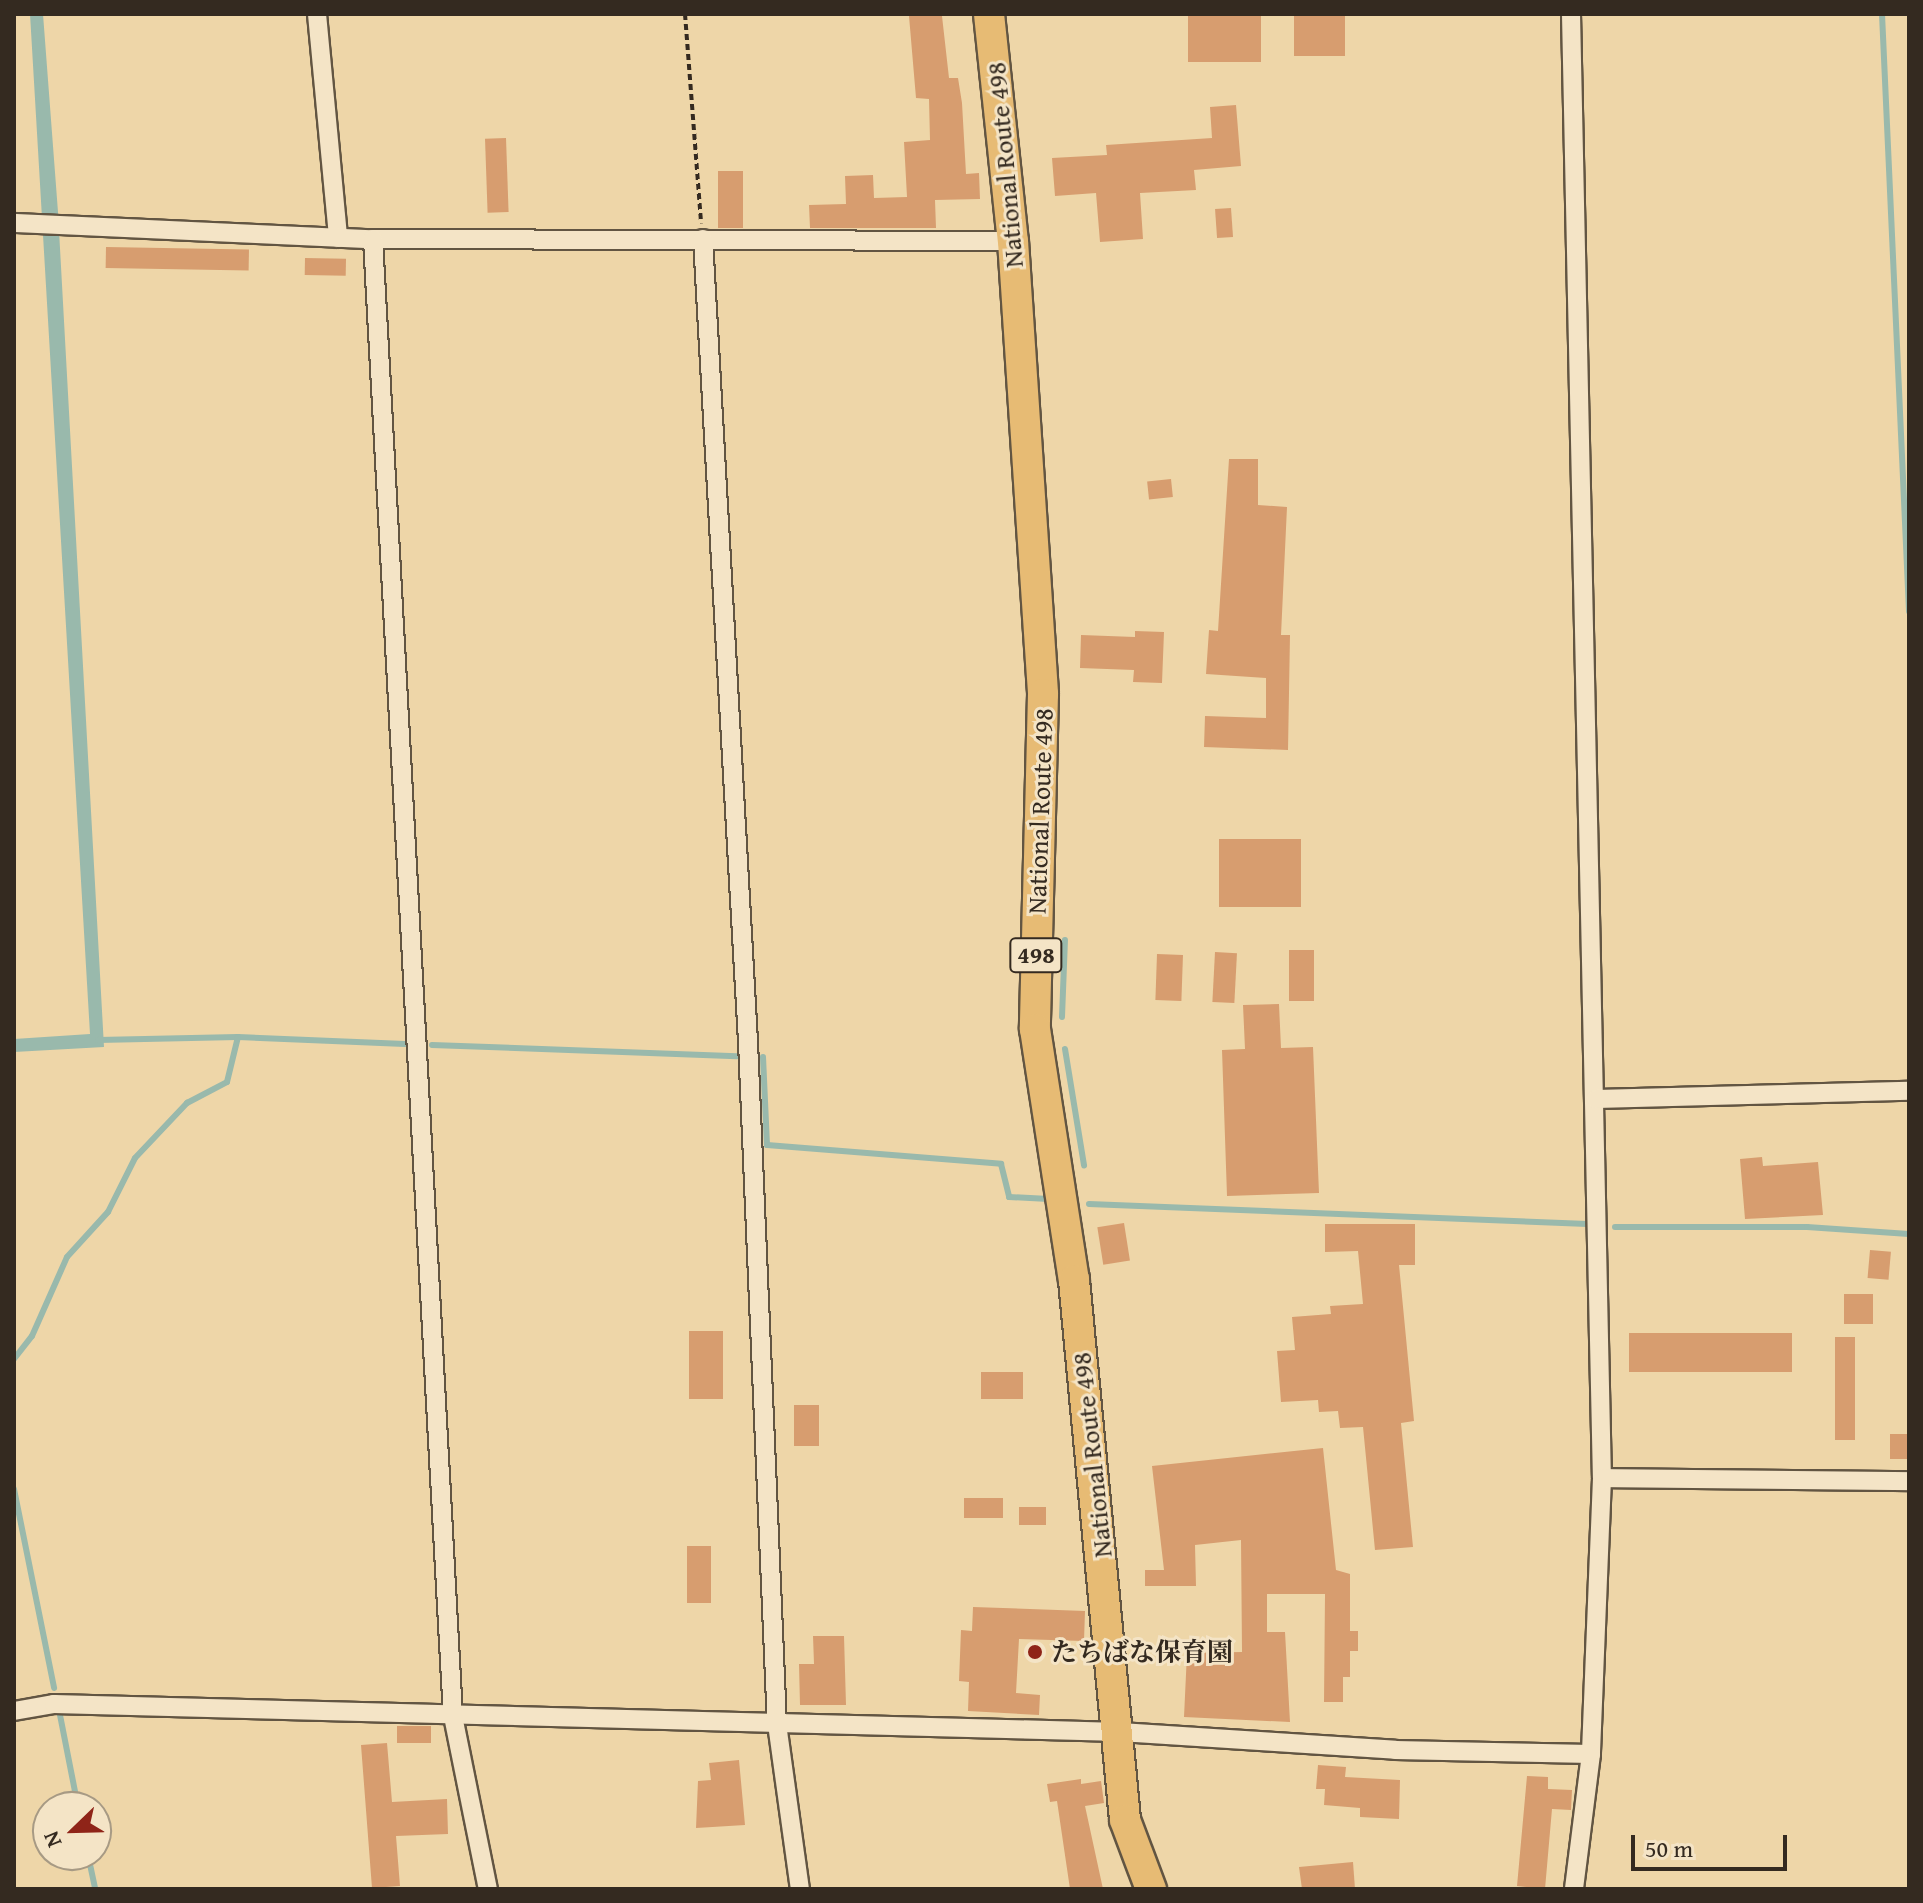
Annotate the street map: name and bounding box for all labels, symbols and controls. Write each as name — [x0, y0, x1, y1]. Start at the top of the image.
street label: National Route 498 — [980, 61, 1030, 269]
street label: National Route 498 — [1021, 708, 1059, 914]
road number: 498 — [1008, 935, 1064, 975]
street label: National Route 498 — [1066, 1351, 1118, 1559]
place label: たちばな保育園 — [1051, 1636, 1233, 1668]
marker: たちばな保育園 — [1026, 1643, 1044, 1661]
north arrow — [32, 1791, 112, 1871]
scale bar — [1635, 1819, 1791, 1869]
text: N — [34, 1827, 69, 1853]
text: 50 m — [1645, 1831, 1693, 1866]

